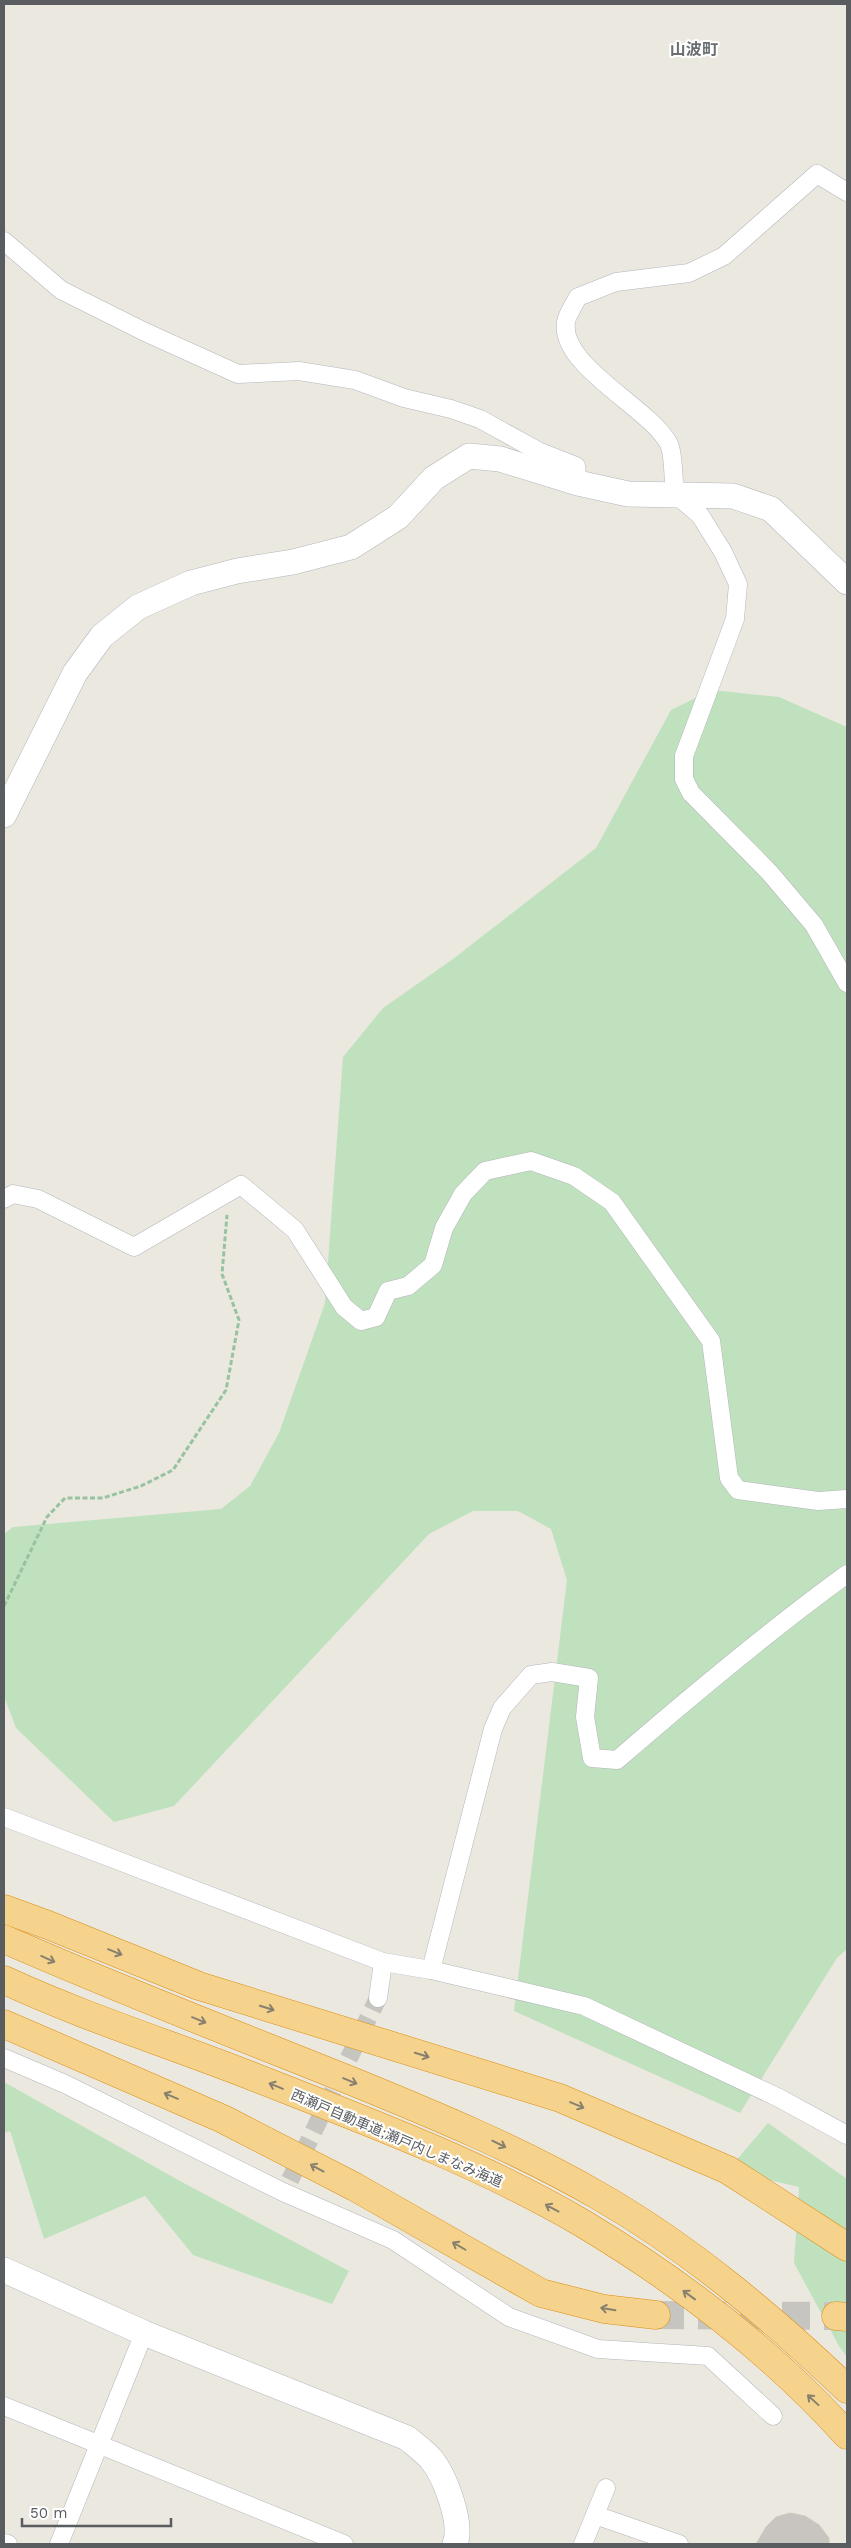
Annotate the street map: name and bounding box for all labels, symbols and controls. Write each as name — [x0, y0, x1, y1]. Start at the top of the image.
district label: 山波町 — [670, 40, 718, 59]
one-way arrow — [106, 1948, 122, 1957]
one-way arrow — [40, 1954, 55, 1964]
one-way arrow — [259, 2003, 275, 2013]
one-way arrow — [191, 2015, 206, 2025]
one-way arrow — [414, 2051, 430, 2061]
one-way arrow — [342, 2076, 357, 2086]
one-way arrow — [269, 2081, 284, 2090]
street label: 西瀬戸自動車道;瀬戸内しまなみ海道 — [289, 2086, 505, 2190]
one-way arrow — [164, 2091, 179, 2101]
one-way arrow — [569, 2101, 584, 2110]
one-way arrow — [491, 2140, 506, 2149]
one-way arrow — [310, 2163, 325, 2172]
one-way arrow — [546, 2202, 560, 2212]
one-way arrow — [452, 2241, 467, 2251]
one-way arrow — [683, 2290, 697, 2300]
one-way arrow — [600, 2303, 616, 2313]
one-way arrow — [807, 2394, 819, 2406]
scale bar — [22, 2496, 171, 2528]
text: 50 m — [30, 2504, 67, 2522]

